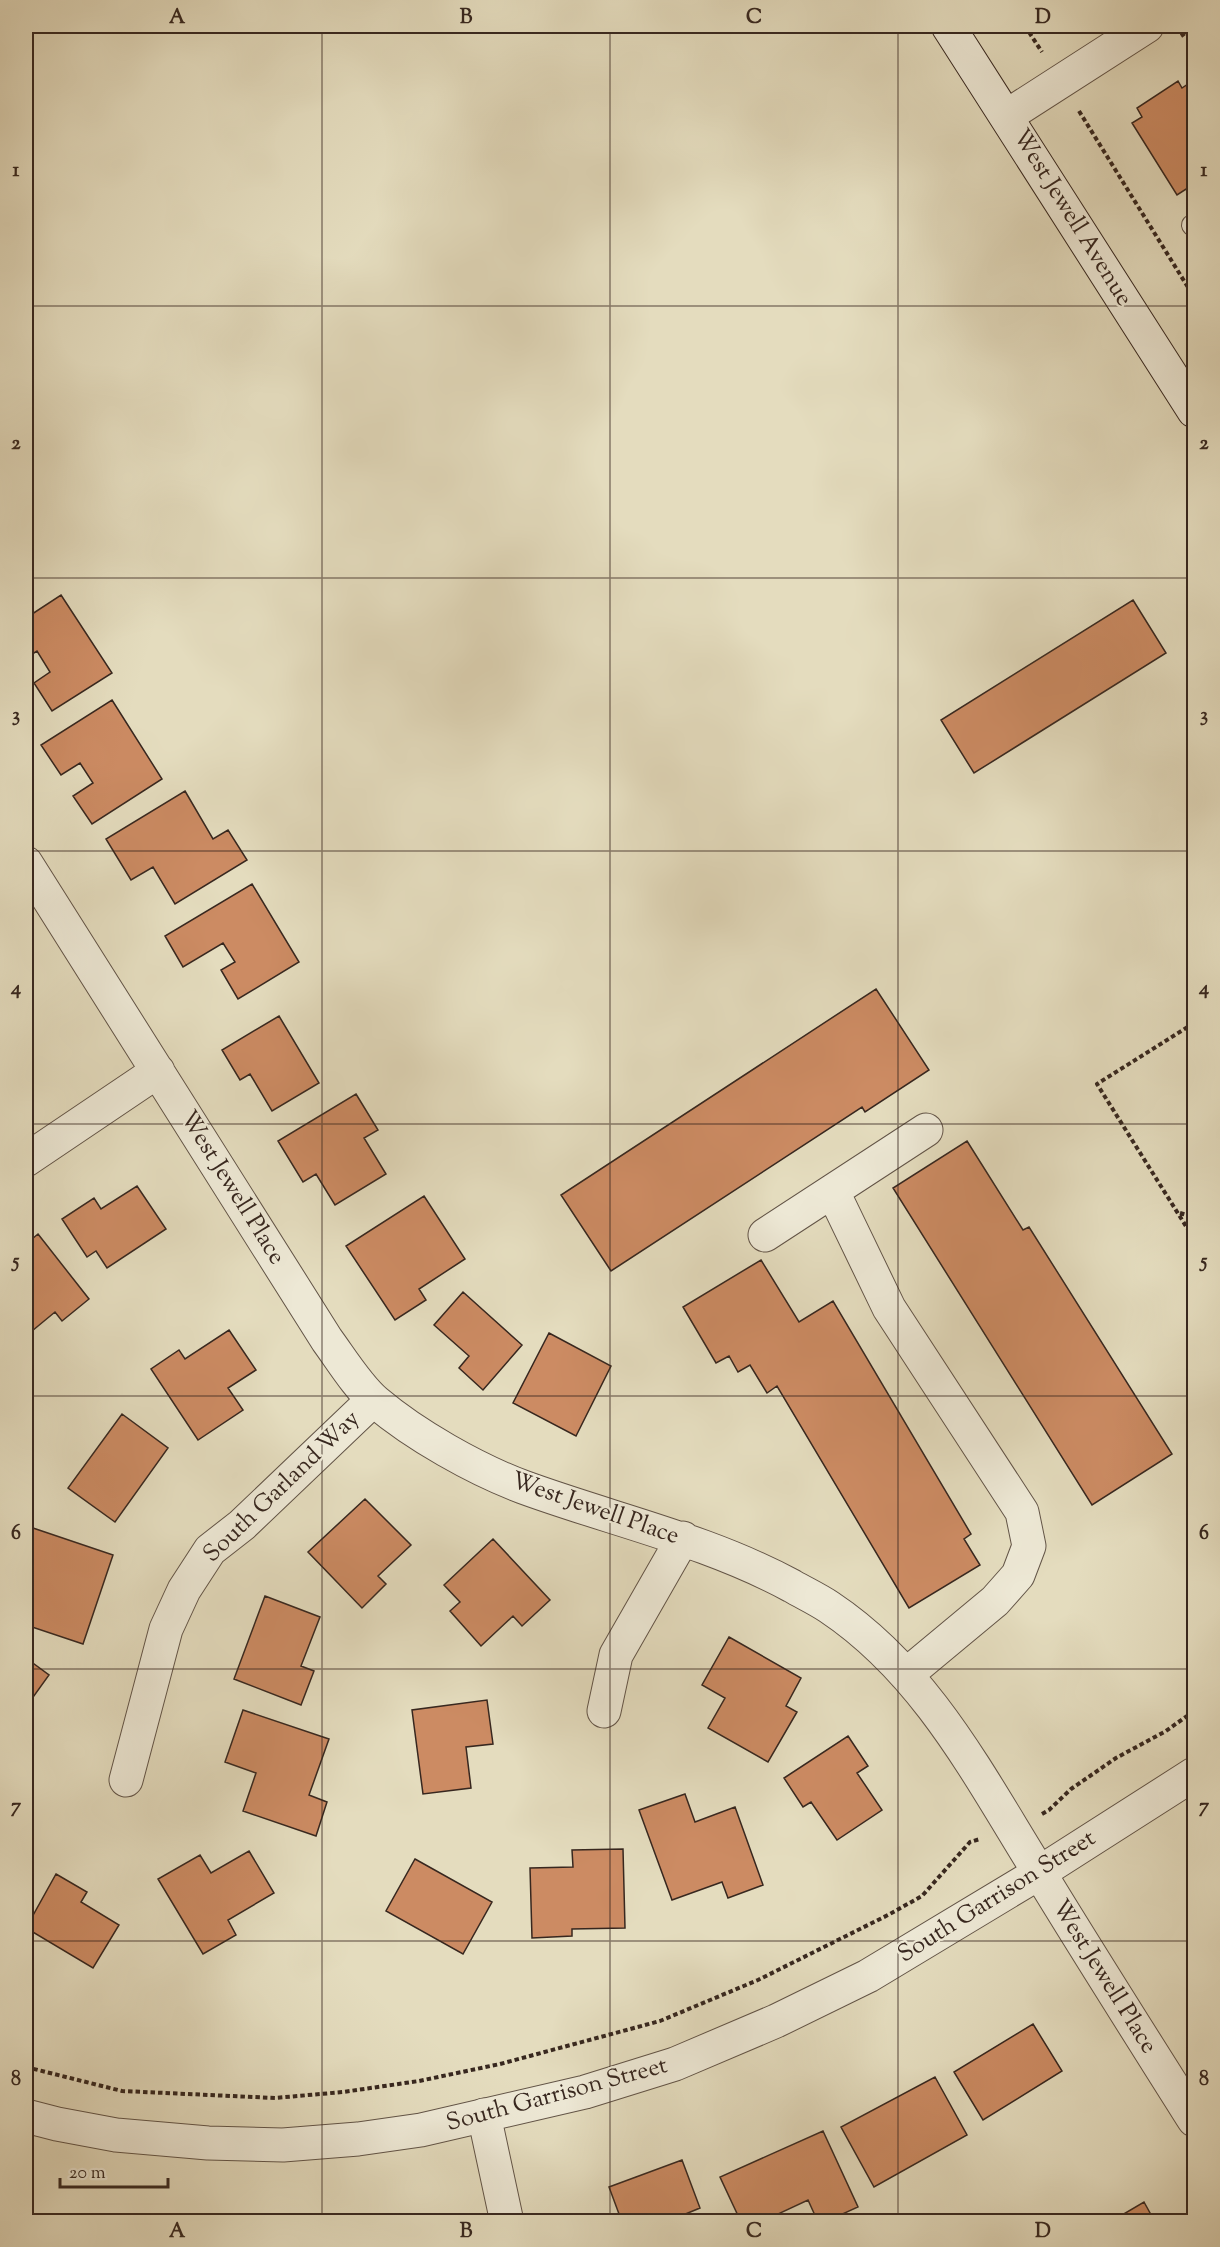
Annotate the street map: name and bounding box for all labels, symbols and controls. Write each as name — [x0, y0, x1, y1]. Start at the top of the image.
text: A — [169, 4, 186, 33]
text: B — [460, 4, 473, 33]
text: C — [746, 4, 762, 33]
text: D — [1035, 4, 1051, 33]
street label: West Jewell Avenue — [1004, 123, 1140, 313]
text: 1 — [13, 157, 20, 186]
text: 1 — [1201, 157, 1208, 186]
text: 2 — [11, 430, 21, 459]
text: 2 — [1199, 430, 1209, 459]
text: 3 — [12, 702, 20, 731]
text: 3 — [1200, 702, 1208, 731]
text: 4 — [10, 975, 21, 1004]
text: 4 — [1198, 975, 1209, 1004]
street label: West Jewell Place — [171, 1104, 293, 1272]
text: 5 — [11, 1248, 20, 1277]
text: 5 — [1199, 1248, 1208, 1277]
street label: South Garland Way — [196, 1403, 368, 1571]
street label: West Jewell Place — [506, 1464, 684, 1554]
text: 6 — [11, 1520, 21, 1549]
text: 6 — [1199, 1520, 1209, 1549]
text: 7 — [11, 1793, 22, 1822]
text: 7 — [1199, 1793, 1210, 1822]
street label: South Garrison Street — [891, 1822, 1103, 1972]
street label: West Jewell Place — [1043, 1893, 1165, 2061]
street label: South Garrison Street — [443, 2049, 671, 2141]
text: 8 — [11, 2066, 21, 2095]
text: 8 — [1199, 2066, 1209, 2095]
scale bar — [60, 2151, 168, 2189]
text: 20 m — [69, 2161, 106, 2187]
text: A — [169, 2218, 186, 2247]
text: B — [460, 2218, 473, 2247]
text: C — [746, 2218, 762, 2247]
text: D — [1035, 2218, 1051, 2247]

